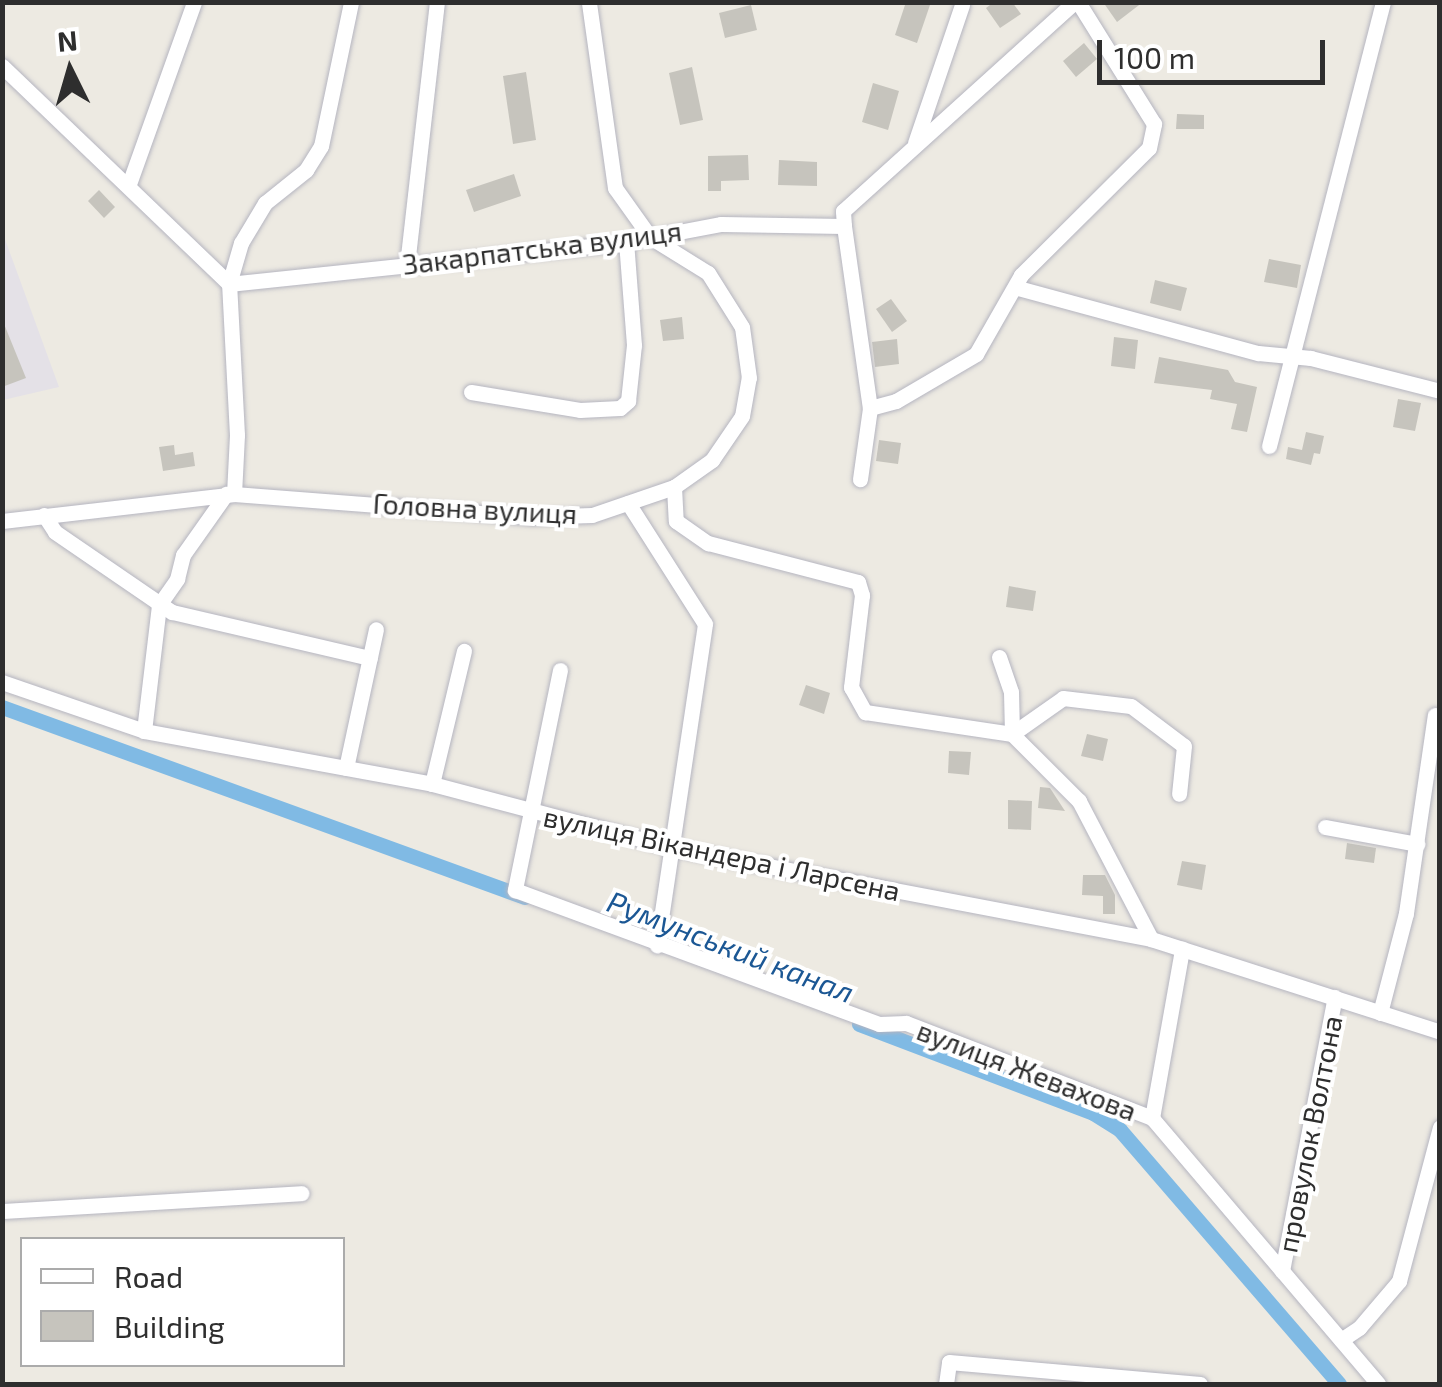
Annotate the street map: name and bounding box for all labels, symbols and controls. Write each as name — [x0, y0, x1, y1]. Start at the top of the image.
north arrow — [20, 20, 120, 120]
scale bar — [1102, 20, 1330, 82]
text: N — [56, 22, 79, 58]
text: 100 m — [1114, 39, 1195, 75]
street label: Закарпатська вулиця — [401, 213, 683, 281]
street label: Головна вулиця — [372, 486, 578, 530]
street label: вулиця Вікандера і Ларсена — [541, 799, 903, 907]
water label: Румунський канал — [603, 882, 859, 1010]
street label: вулиця Жевахова — [913, 1013, 1141, 1127]
street label: провулок Волтона — [1270, 1013, 1348, 1255]
legend — [20, 1237, 345, 1367]
text: Road — [114, 1258, 183, 1294]
text: Building — [114, 1308, 225, 1344]

